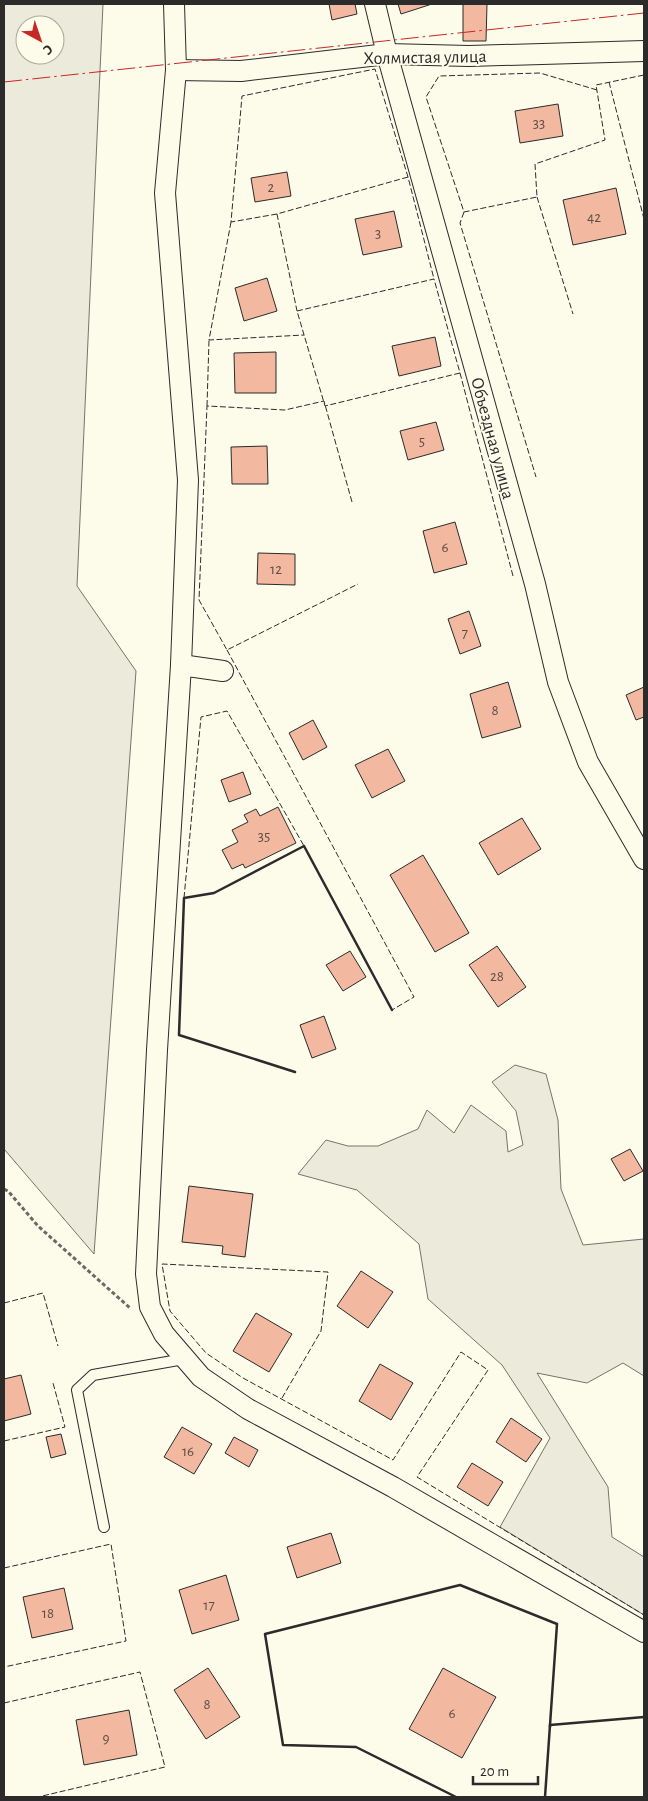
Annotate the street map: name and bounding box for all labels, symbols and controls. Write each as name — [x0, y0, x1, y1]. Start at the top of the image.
north arrow — [15, 15, 65, 65]
text: С — [40, 41, 55, 57]
street label: Холмистая улица — [363, 48, 487, 68]
house number: 33 — [533, 116, 545, 131]
house number: 2 — [268, 180, 275, 195]
house number: 42 — [587, 210, 601, 225]
house number: 3 — [375, 226, 381, 241]
street label: Объездная улица — [467, 375, 518, 501]
house number: 5 — [419, 434, 425, 449]
house number: 6 — [441, 540, 449, 555]
house number: 12 — [270, 562, 282, 577]
house number: 7 — [462, 626, 468, 641]
house number: 8 — [491, 703, 499, 718]
house number: 35 — [258, 829, 270, 844]
house number: 28 — [490, 969, 504, 984]
house number: 16 — [182, 1444, 194, 1459]
house number: 17 — [203, 1598, 215, 1613]
house number: 18 — [42, 1606, 54, 1621]
house number: 8 — [203, 1697, 211, 1712]
house number: 6 — [448, 1706, 456, 1721]
house number: 9 — [102, 1731, 110, 1746]
scale bar — [473, 1754, 538, 1786]
text: 20 m — [480, 1764, 509, 1779]

